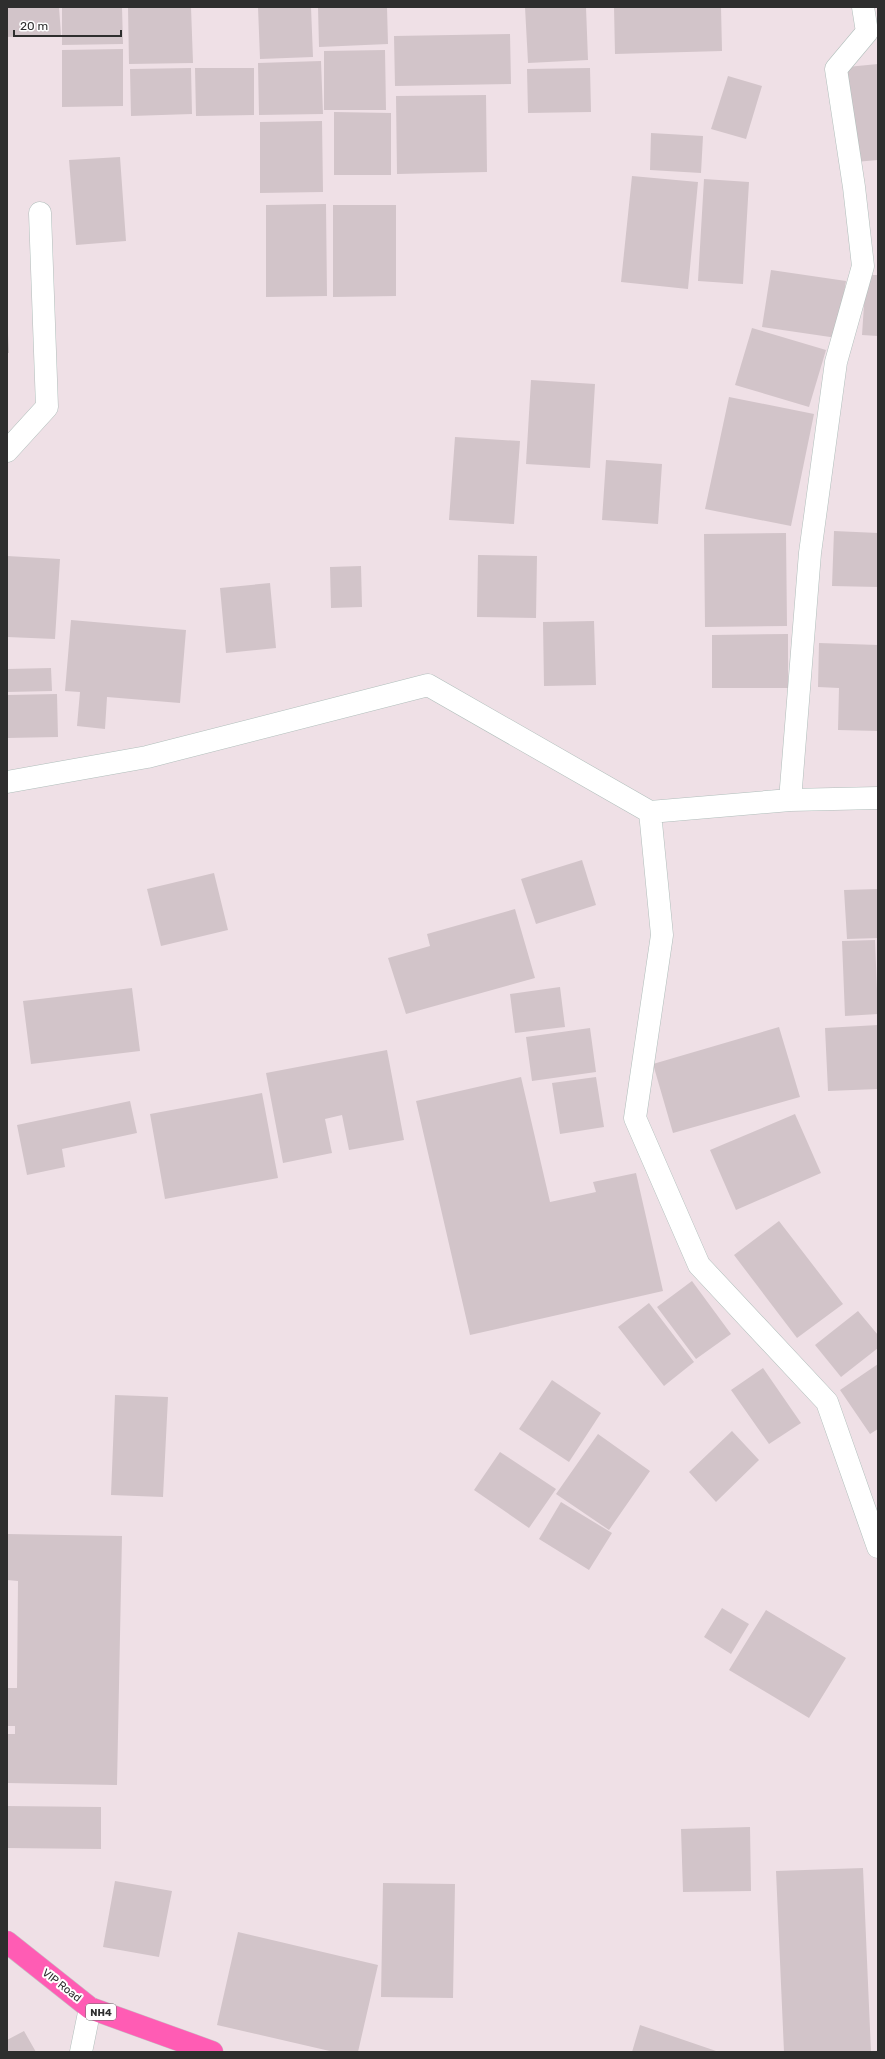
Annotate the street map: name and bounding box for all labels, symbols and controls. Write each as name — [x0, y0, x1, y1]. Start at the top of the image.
scale bar — [14, 12, 121, 38]
text: 20 m — [20, 19, 48, 33]
street label: VIP Road — [40, 1966, 84, 2005]
road number: NH4 — [86, 2004, 116, 2020]

